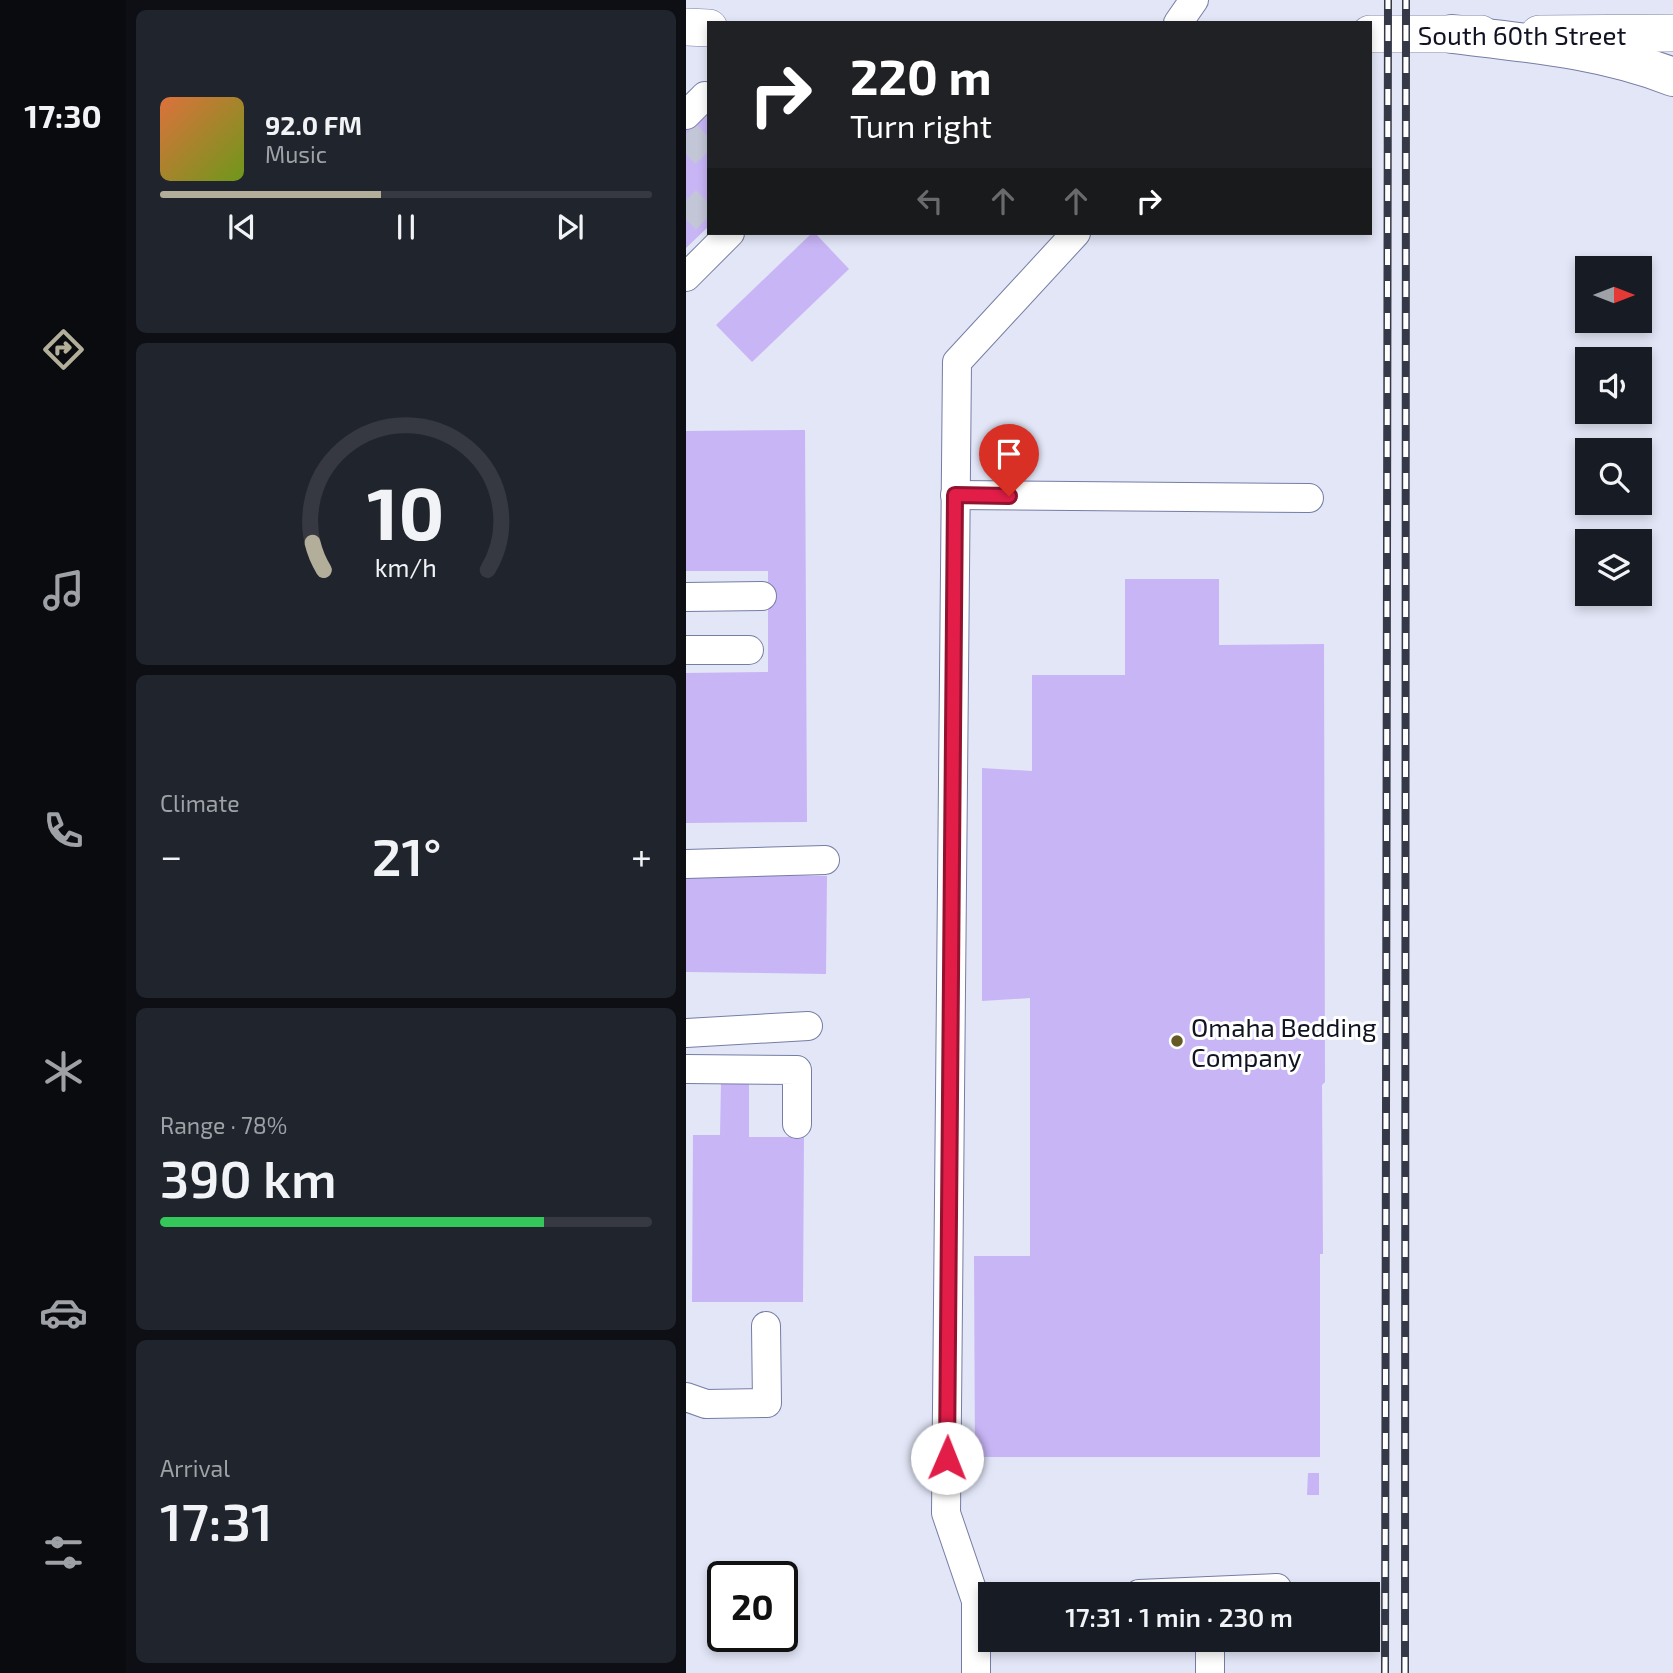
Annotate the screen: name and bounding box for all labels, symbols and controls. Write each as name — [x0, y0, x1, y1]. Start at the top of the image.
street label: South 60th Street — [1418, 19, 1626, 50]
text: 220 m — [850, 46, 992, 105]
icon: right — [735, 49, 826, 140]
text: 17:30 — [24, 96, 102, 134]
text: Turn right — [850, 106, 992, 144]
text: 92.0 FM — [265, 109, 362, 140]
text: Music — [265, 140, 327, 168]
icon: left — [911, 182, 949, 220]
icon: ahead — [984, 182, 1022, 220]
icon: ahead — [1057, 182, 1095, 220]
icon: right — [1130, 182, 1168, 220]
icon: previous — [223, 208, 261, 246]
icon: pause — [387, 208, 425, 246]
icon: next — [551, 208, 589, 246]
north arrow — [1575, 256, 1652, 332]
map controls — [1575, 256, 1652, 606]
icon: directions — [39, 325, 88, 374]
button: sound — [1575, 347, 1652, 424]
pin — [979, 424, 1039, 496]
icon: arrive — [990, 435, 1028, 473]
button: search — [1575, 438, 1652, 515]
text: 10 — [367, 467, 445, 555]
button: layers — [1575, 529, 1652, 606]
text: km/h — [375, 552, 437, 582]
icon: music — [39, 566, 88, 615]
text: Climate — [160, 789, 240, 817]
icon: phone — [39, 806, 88, 855]
text: 21° — [372, 824, 442, 886]
text: − — [160, 832, 182, 878]
text: + — [631, 832, 652, 878]
place label: Omaha Bedding Company — [1191, 1011, 1377, 1072]
marker: Omaha Bedding Company — [1169, 1033, 1185, 1049]
icon: climate — [39, 1047, 88, 1096]
text: Range · 78% — [160, 1111, 287, 1139]
text: 390 km — [160, 1146, 337, 1208]
icon: car — [39, 1288, 88, 1337]
position arrow — [910, 1421, 984, 1495]
text: Arrival — [160, 1454, 230, 1482]
text: 17:31 — [160, 1489, 273, 1551]
icon: filters — [39, 1528, 88, 1577]
speed limit sign: 20 — [707, 1561, 798, 1652]
text: 17:31 · 1 min · 230 m — [1065, 1601, 1293, 1632]

